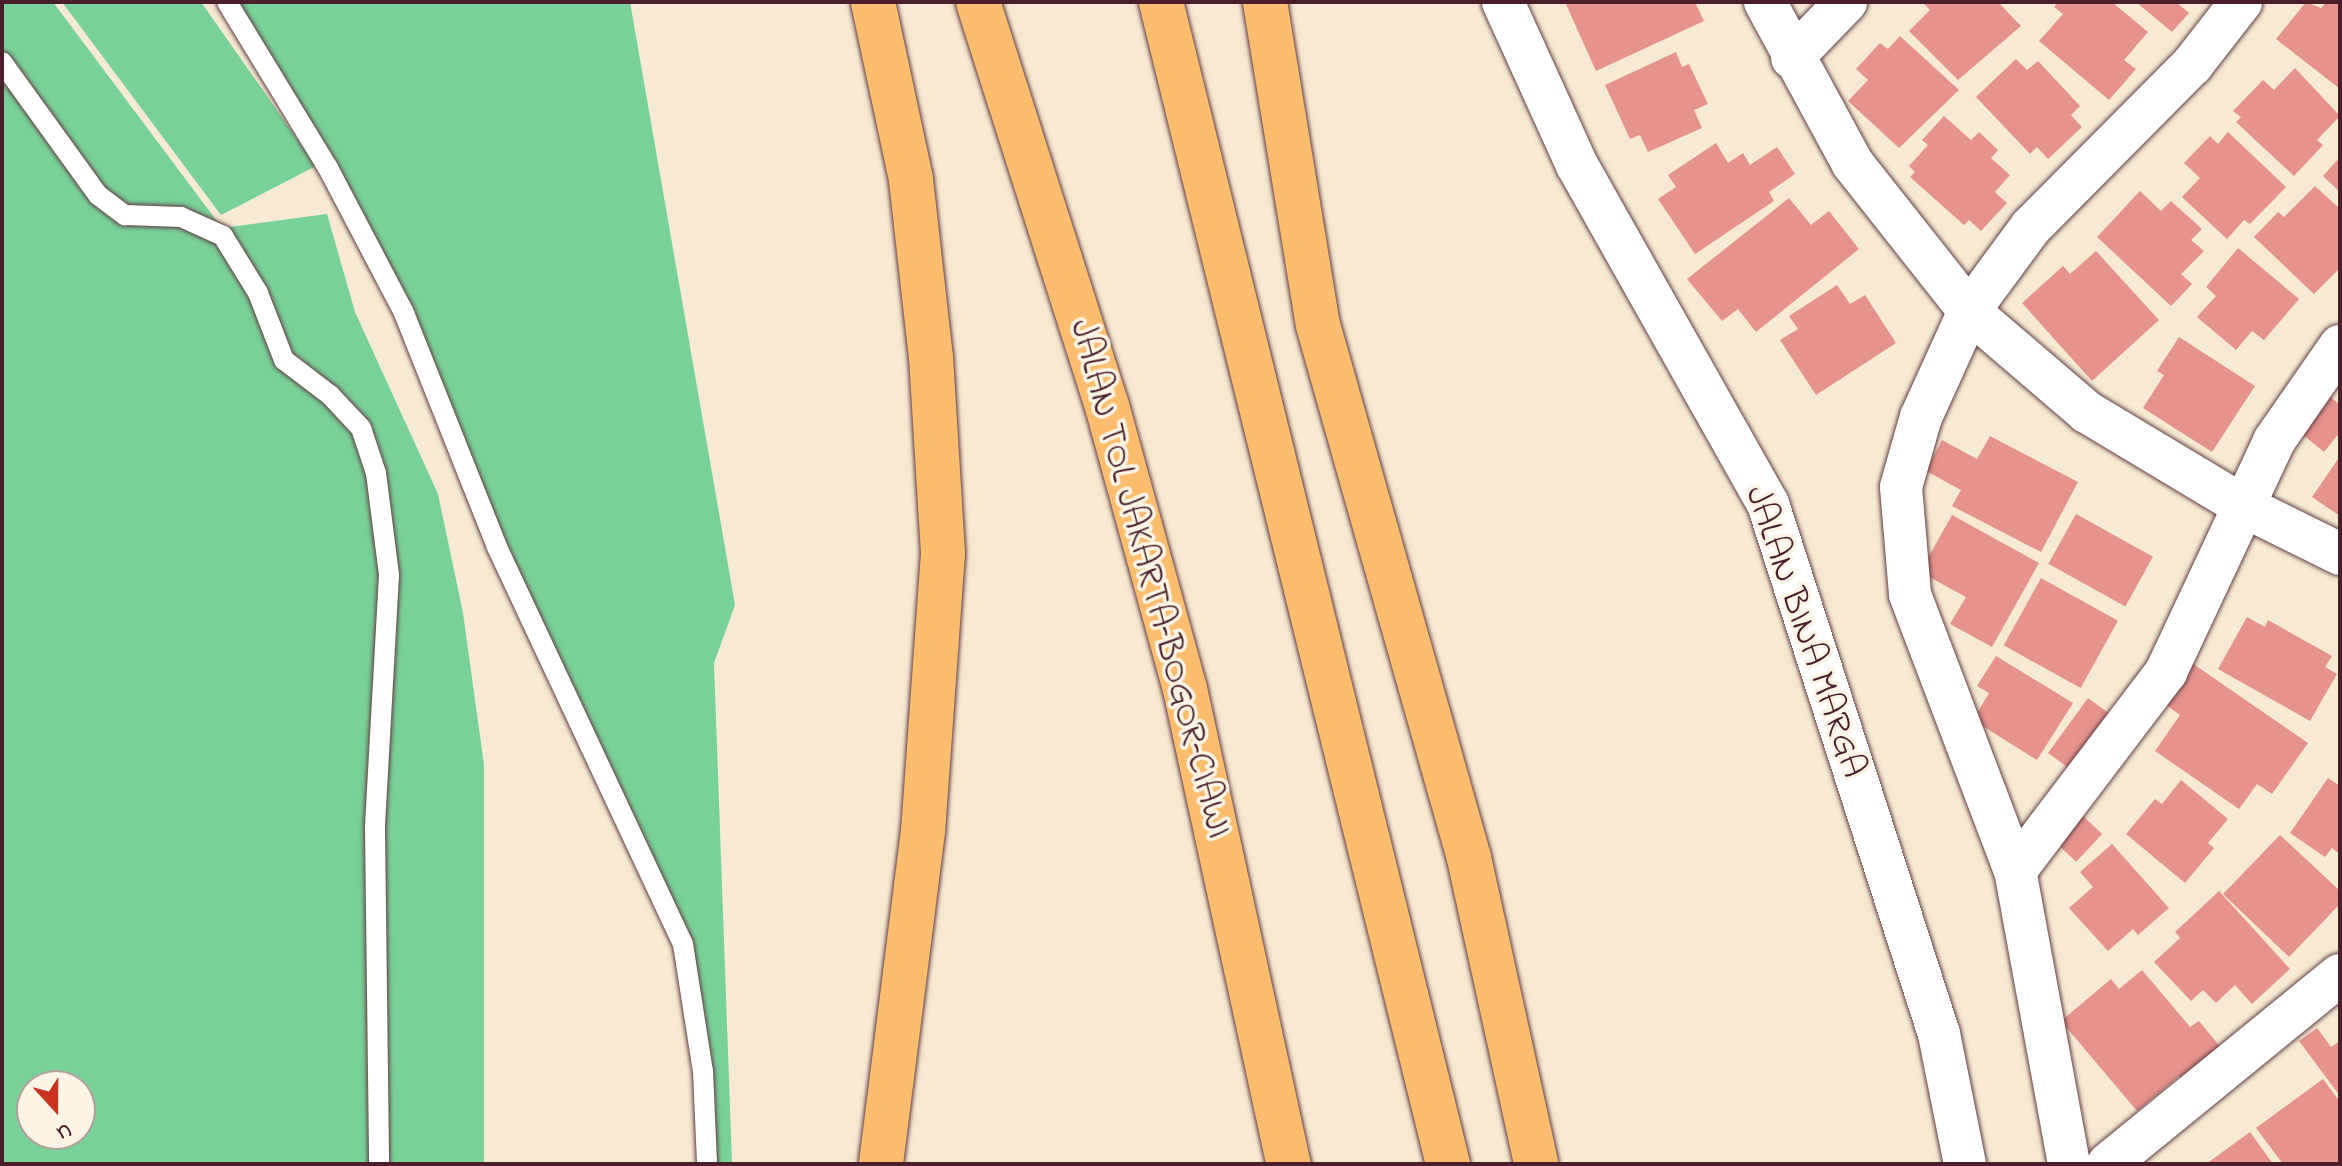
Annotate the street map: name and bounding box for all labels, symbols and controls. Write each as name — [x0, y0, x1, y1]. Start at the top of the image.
street label: JALAN TOL JAKARTA–BOGOR–CIAWI — [1059, 315, 1239, 843]
street label: JALAN BINA MARGA — [1734, 480, 1874, 784]
north arrow — [16, 1070, 96, 1150]
text: U — [52, 1113, 76, 1148]

